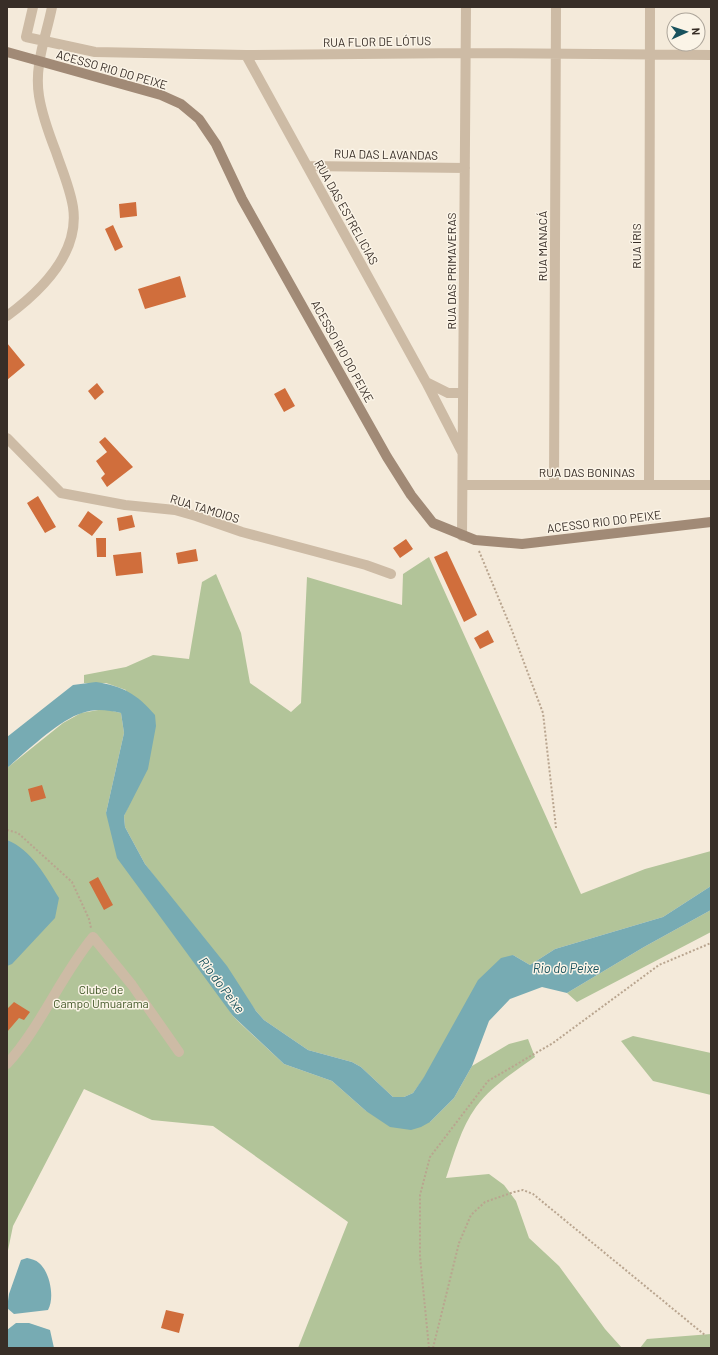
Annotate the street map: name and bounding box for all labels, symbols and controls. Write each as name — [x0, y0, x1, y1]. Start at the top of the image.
north arrow — [666, 12, 706, 52]
text: N — [690, 27, 703, 35]
street label: RUA FLOR DE LÓTUS — [323, 33, 431, 49]
street label: ACESSO RIO DO PEIXE — [55, 46, 169, 92]
street label: RUA DAS LAVANDAS — [334, 146, 438, 162]
street label: RUA DAS ESTRELICIAS — [312, 157, 382, 267]
street label: RUA MANACÁ — [535, 211, 549, 281]
street label: RUA DAS PRIMAVERAS — [444, 213, 458, 329]
street label: RUA ÍRIS — [629, 223, 643, 269]
street label: ACESSO RIO DO PEIXE — [309, 297, 377, 405]
street label: RUA DAS BONINAS — [539, 465, 635, 479]
street label: RUA TAMOIOS — [169, 491, 241, 525]
street label: ACESSO RIO DO PEIXE — [546, 507, 662, 535]
water label: Rio do Peixe — [196, 954, 248, 1016]
water label: Rio do Peixe — [533, 960, 599, 976]
park label: Clube de Campo Umuarama — [53, 982, 149, 1010]

